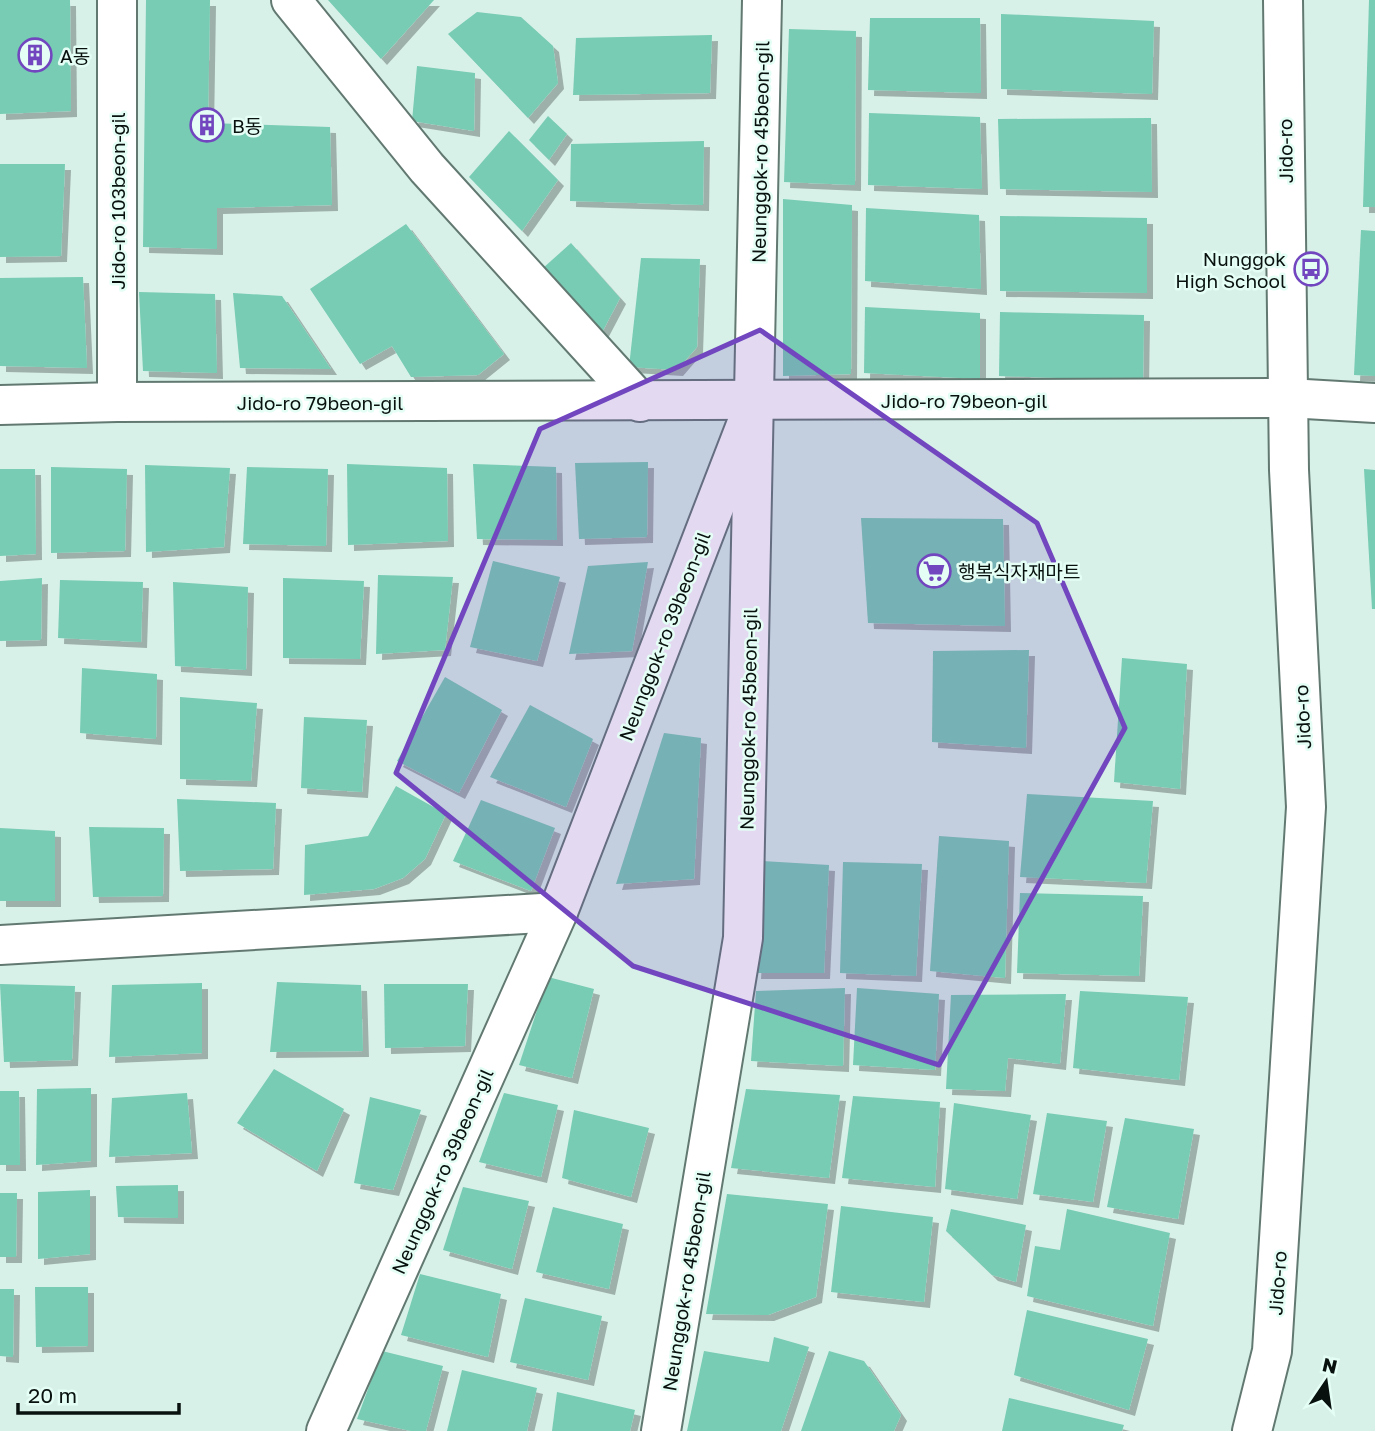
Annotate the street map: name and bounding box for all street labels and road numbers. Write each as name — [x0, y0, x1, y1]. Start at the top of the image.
street label: Neunggok-ro 45beon-gil — [747, 41, 773, 263]
street label: Jido-ro 103beon-gil — [106, 112, 129, 290]
street label: Jido-ro — [1273, 119, 1297, 183]
street label: Jido-ro 79beon-gil — [881, 389, 1047, 412]
street label: Jido-ro 79beon-gil — [237, 391, 403, 414]
street label: Neunggok-ro 39beon-gil — [613, 528, 715, 744]
street label: Neunggok-ro 45beon-gil — [735, 608, 761, 830]
street label: Jido-ro — [1289, 684, 1315, 750]
street label: Neunggok-ro 39beon-gil — [386, 1065, 498, 1277]
street label: Neunggok-ro 45beon-gil — [657, 1169, 715, 1393]
street label: Jido-ro — [1263, 1250, 1291, 1316]

